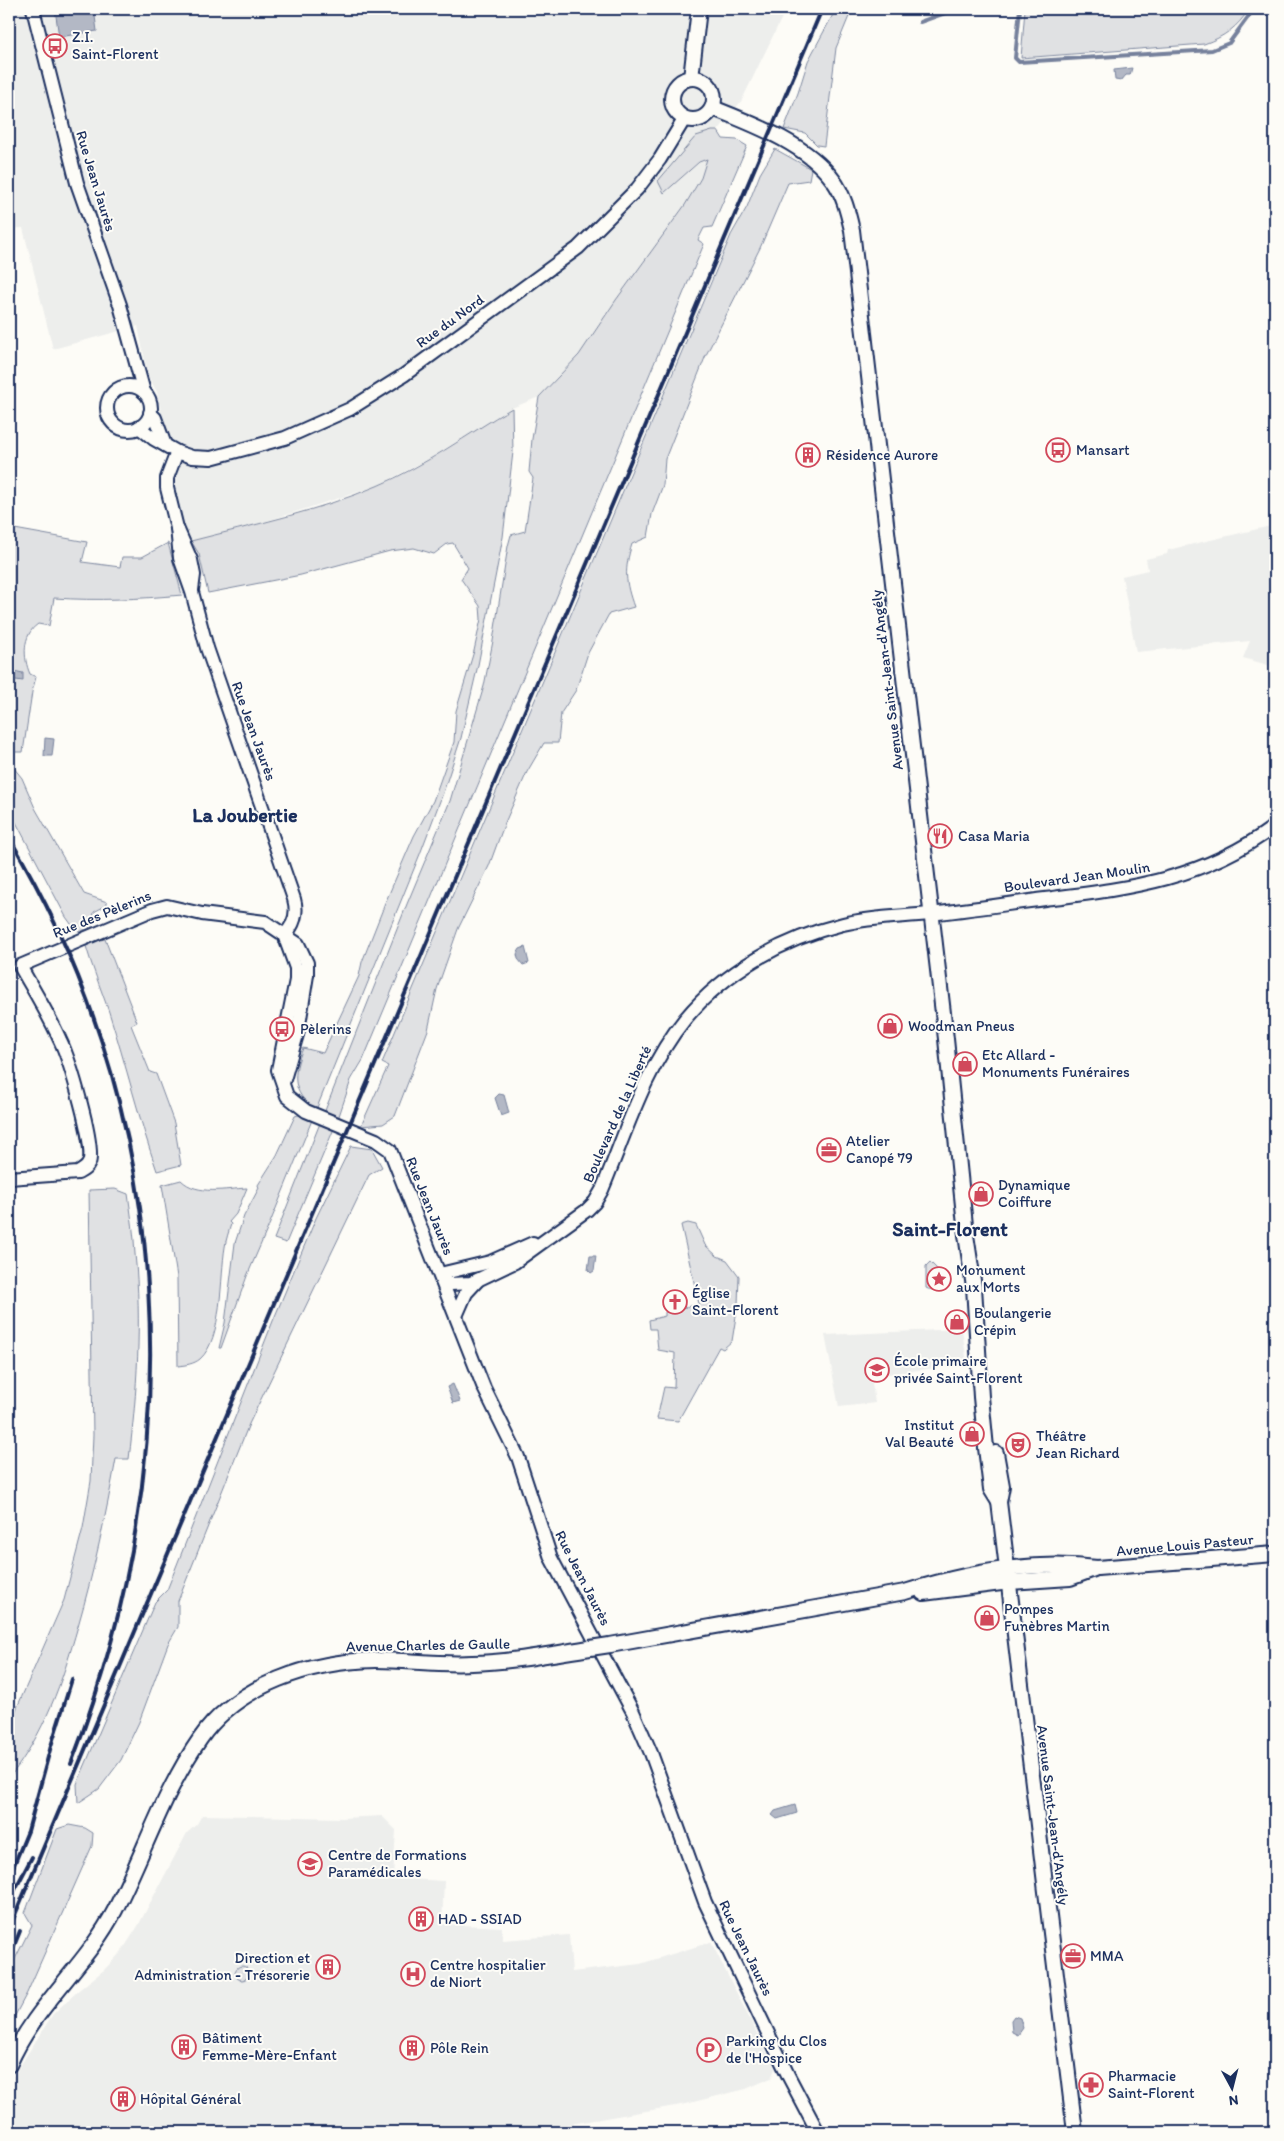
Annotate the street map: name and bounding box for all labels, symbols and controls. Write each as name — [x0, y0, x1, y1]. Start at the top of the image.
place label: Z.I. Saint-Florent — [72, 28, 159, 63]
bus stop icon: Z.I. Saint-Florent — [42, 33, 68, 59]
street label: Rue Jean Jaurès — [72, 128, 120, 234]
street label: Rue du Nord — [413, 290, 487, 352]
bus stop icon: Mansart — [1045, 437, 1071, 463]
place label: Mansart — [1076, 441, 1130, 459]
building icon: Résidence Aurore — [795, 442, 821, 468]
place label: Résidence Aurore — [826, 446, 938, 464]
street label: Avenue Saint-Jean-d'Angély — [867, 589, 907, 771]
street label: Rue Jean Jaurès — [228, 679, 280, 783]
district label: La Joubertie — [192, 803, 298, 827]
restaurant icon: Casa Maria — [927, 823, 953, 849]
place label: Casa Maria — [958, 827, 1030, 845]
street label: Boulevard Jean Moulin — [1003, 858, 1152, 896]
street label: Rue des Pèlerins — [50, 886, 154, 942]
shop icon: Woodman Pneus — [877, 1013, 903, 1039]
bus stop icon: Pèlerins — [269, 1016, 295, 1042]
place label: Woodman Pneus — [908, 1017, 1015, 1035]
place label: Pèlerins — [300, 1020, 352, 1038]
street label: Boulevard de la Liberté — [579, 1043, 655, 1185]
place label: Etc Allard - Monuments Funéraires — [982, 1046, 1130, 1081]
shop icon: Etc Allard - Monuments Funéraires — [952, 1051, 978, 1077]
place label: Atelier Canopé 79 — [846, 1132, 913, 1167]
office icon: Atelier Canopé 79 — [816, 1137, 842, 1163]
street label: Rue Jean Jaurès — [402, 1154, 458, 1258]
place label: Dynamique Coiffure — [998, 1176, 1070, 1211]
shop icon: Dynamique Coiffure — [968, 1181, 994, 1207]
district label: Saint-Florent — [892, 1217, 1008, 1241]
place label: Monument aux Morts — [956, 1261, 1026, 1296]
place icon: Monument aux Morts — [926, 1266, 952, 1292]
place label: Église Saint-Florent — [692, 1284, 779, 1319]
church icon: Église Saint-Florent — [662, 1289, 688, 1315]
place label: Boulangerie Crépin — [974, 1304, 1051, 1339]
shop icon: Boulangerie Crépin — [944, 1309, 970, 1335]
place label: École primaire privée Saint-Florent — [894, 1352, 1023, 1387]
school or university icon: École primaire privée Saint-Florent — [864, 1357, 890, 1383]
place label: Institut Val Beauté — [885, 1416, 954, 1451]
shop icon: Institut Val Beauté — [959, 1421, 985, 1447]
place label: Théâtre Jean Richard — [1036, 1427, 1119, 1462]
theatre icon: Théâtre Jean Richard — [1005, 1432, 1031, 1458]
street label: Rue Jean Jaurès — [551, 1527, 615, 1629]
street label: Avenue Louis Pasteur — [1116, 1530, 1254, 1560]
place label: Pompes Funèbres Martin — [1004, 1600, 1110, 1635]
shop icon: Pompes Funèbres Martin — [974, 1605, 1000, 1631]
street label: Avenue Charles de Gaulle — [346, 1635, 510, 1655]
street label: Avenue Saint-Jean-d'Angély — [1033, 1724, 1073, 1906]
place label: Centre de Formations Paramédicales — [328, 1846, 467, 1881]
school or university icon: Centre de Formations Paramédicales — [297, 1851, 323, 1877]
street label: Rue Jean Jaurès — [715, 1897, 777, 1999]
building icon: HAD - SSIAD — [408, 1906, 434, 1932]
place label: HAD - SSIAD — [438, 1910, 522, 1928]
office icon: MMA — [1060, 1943, 1086, 1969]
place label: MMA — [1090, 1947, 1124, 1965]
place label: Direction et Administration - Trésorerie — [134, 1949, 310, 1984]
building icon: Direction et Administration - Trésorerie — [315, 1954, 341, 1980]
place label: Centre hospitalier de Niort — [430, 1956, 546, 1991]
hospital icon: Centre hospitalier de Niort — [400, 1961, 426, 1987]
place label: Bâtiment Femme-Mère-Enfant — [202, 2029, 337, 2064]
place label: Parking du Clos de l'Hospice — [726, 2032, 827, 2067]
building icon: Bâtiment Femme-Mère-Enfant — [171, 2034, 197, 2060]
building icon: Pôle Rein — [399, 2035, 425, 2061]
parking icon: Parking du Clos de l'Hospice — [696, 2037, 722, 2063]
place label: Pôle Rein — [430, 2039, 489, 2057]
north arrow — [1206, 2064, 1256, 2114]
place label: Pharmacie Saint-Florent — [1108, 2067, 1195, 2102]
pharmacy icon: Pharmacie Saint-Florent — [1078, 2072, 1104, 2098]
building icon: Hôpital Général — [110, 2086, 136, 2112]
place label: Hôpital Général — [140, 2090, 242, 2108]
text: N — [1228, 2091, 1239, 2109]

